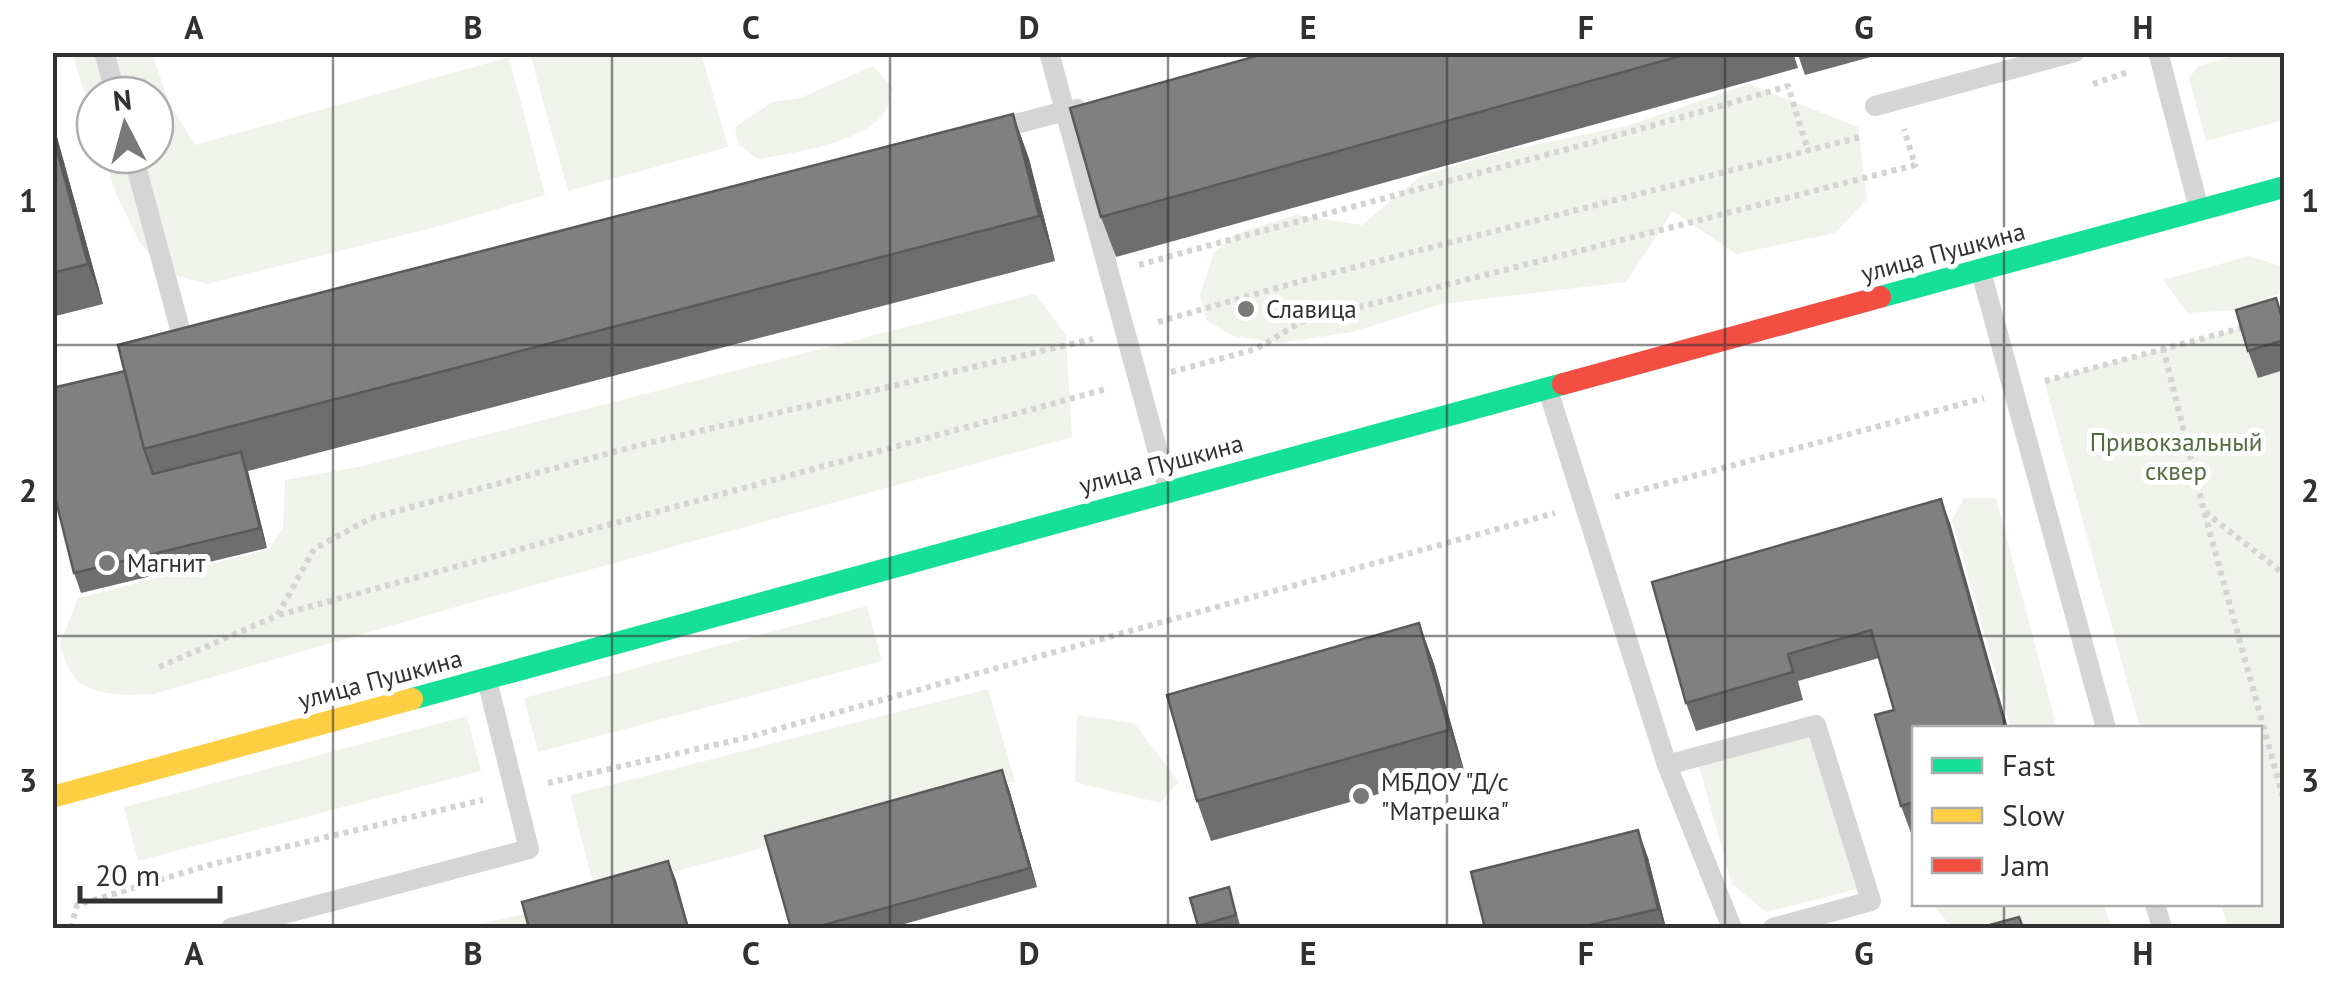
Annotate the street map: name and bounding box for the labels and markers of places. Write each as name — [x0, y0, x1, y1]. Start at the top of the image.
place label: Славица — [1266, 293, 1357, 325]
marker: Славица — [1235, 298, 1257, 320]
place label: Магнит — [127, 547, 206, 579]
marker: Магнит — [96, 552, 118, 574]
place label: МБДОУ "Д/с "Матрешка" — [1381, 766, 1509, 827]
marker: МБДОУ "Д/с "Матрешка" — [1350, 785, 1372, 807]

